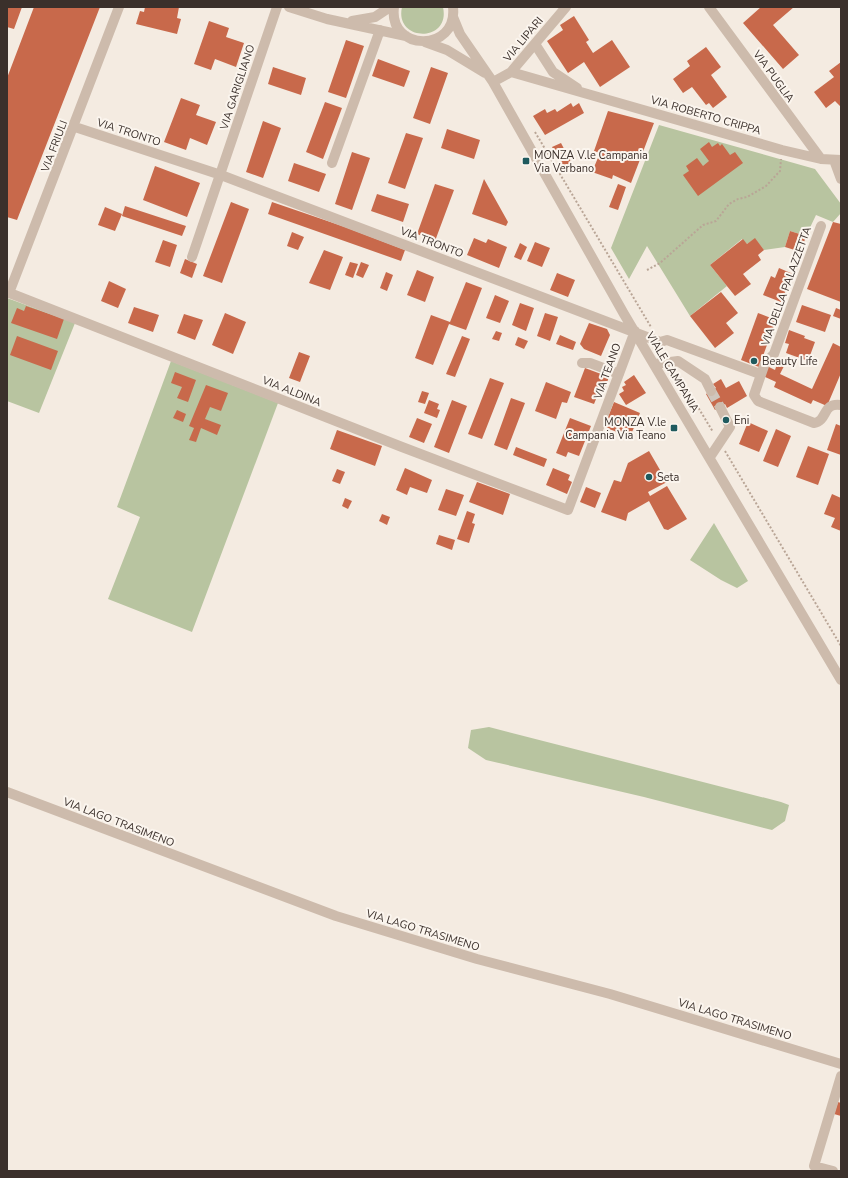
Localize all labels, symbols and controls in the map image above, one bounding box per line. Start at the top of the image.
street label: VIA LIPARI [500,14,547,66]
street label: VIA GARIGLIANO [216,43,258,133]
street label: VIA PUGLIA [749,46,798,105]
street label: VIA ROBERTO CRIPPA [648,92,763,138]
street label: VIA TRONTO [94,115,163,150]
street label: VIA FRIULI [37,118,71,175]
place label: MONZA V.le Campania Via Verbano [533,148,648,176]
marker: MONZA V.le Campania Via Verbano [521,156,531,166]
street label: VIA TRONTO [397,223,465,261]
street label: VIA DELLA PALAZZETTA [758,224,815,349]
street label: VIALE CAMPANIA [642,328,703,415]
street label: VIA TEANO [590,341,625,402]
place label: Beauty Life [762,354,818,369]
marker: Beauty Life [749,356,759,366]
street label: VIA ALDINA [259,372,324,410]
place label: Eni [734,413,749,428]
place label: MONZA V.le Campania Via Teano [565,415,666,443]
marker: Eni [721,415,731,425]
marker: MONZA V.le Campania Via Teano [669,423,679,433]
place label: Seta [657,470,679,485]
marker: Seta [644,472,654,482]
street label: VIA LAGO TRASIMENO [60,794,177,851]
street label: VIA LAGO TRASIMENO [363,906,481,955]
street label: VIA LAGO TRASIMENO [675,995,793,1044]

